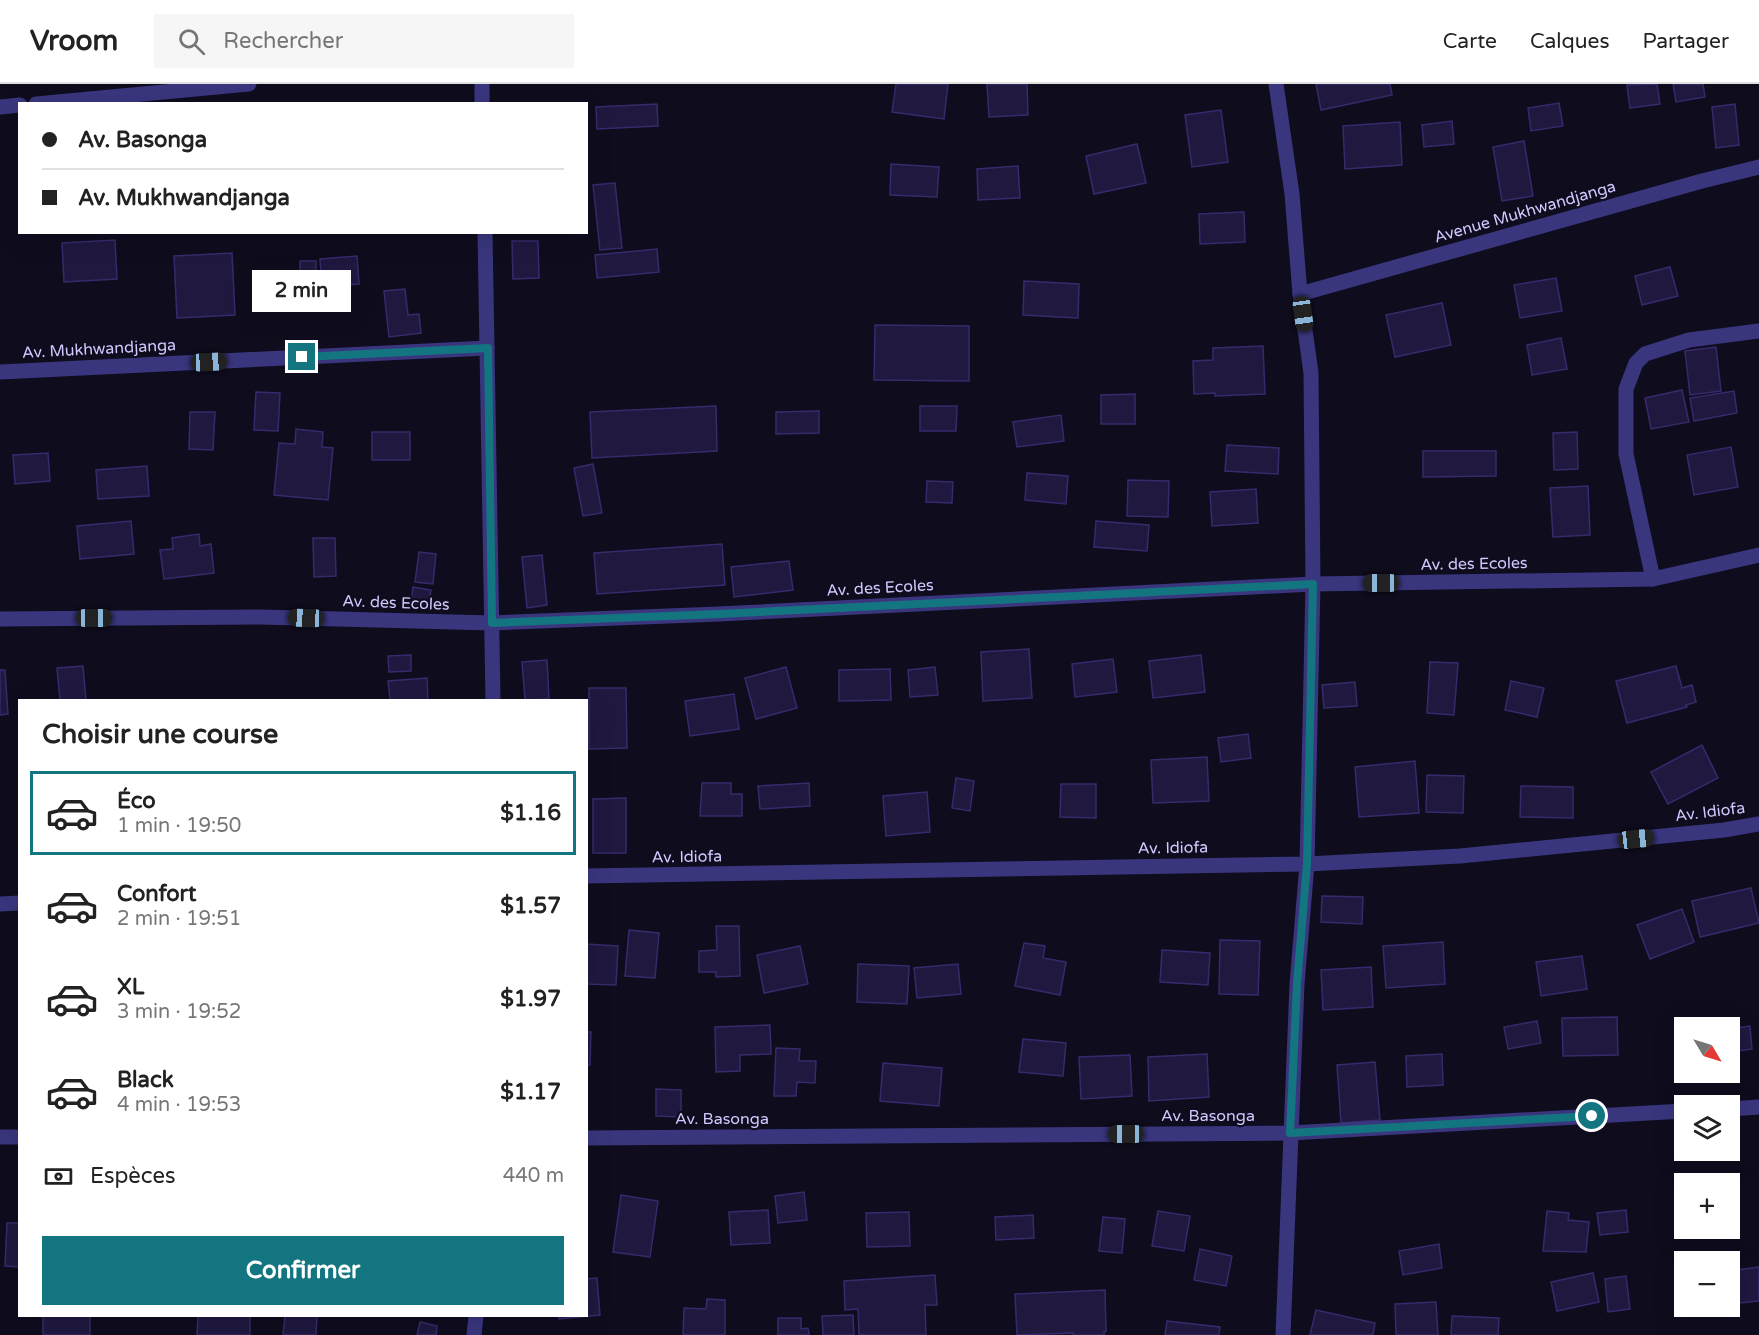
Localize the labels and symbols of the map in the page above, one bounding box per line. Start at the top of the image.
street label: Avenue Mukhwandjanga [1432,176,1618,248]
callout: 2 min [252,270,352,312]
car [1292,295,1314,333]
street label: Av. Mukhwandjanga [22,335,176,363]
route end [288,343,315,370]
car [191,352,227,372]
street label: Av. des Ecoles [1420,553,1528,575]
car [1363,574,1399,592]
street label: Av. des Ecoles [826,575,934,601]
street label: Av. des Ecoles [342,591,450,615]
car [288,608,324,628]
car [76,609,112,627]
street label: Av. Idiofa [1674,798,1746,826]
car [1617,828,1655,850]
street label: Av. Idiofa [1138,837,1208,859]
street label: Av. Idiofa [652,846,722,868]
north arrow [1674,1017,1740,1083]
route start [1578,1102,1605,1129]
street label: Av. Basonga [1161,1106,1255,1126]
street label: Av. Basonga [675,1109,769,1129]
car [1108,1125,1144,1143]

